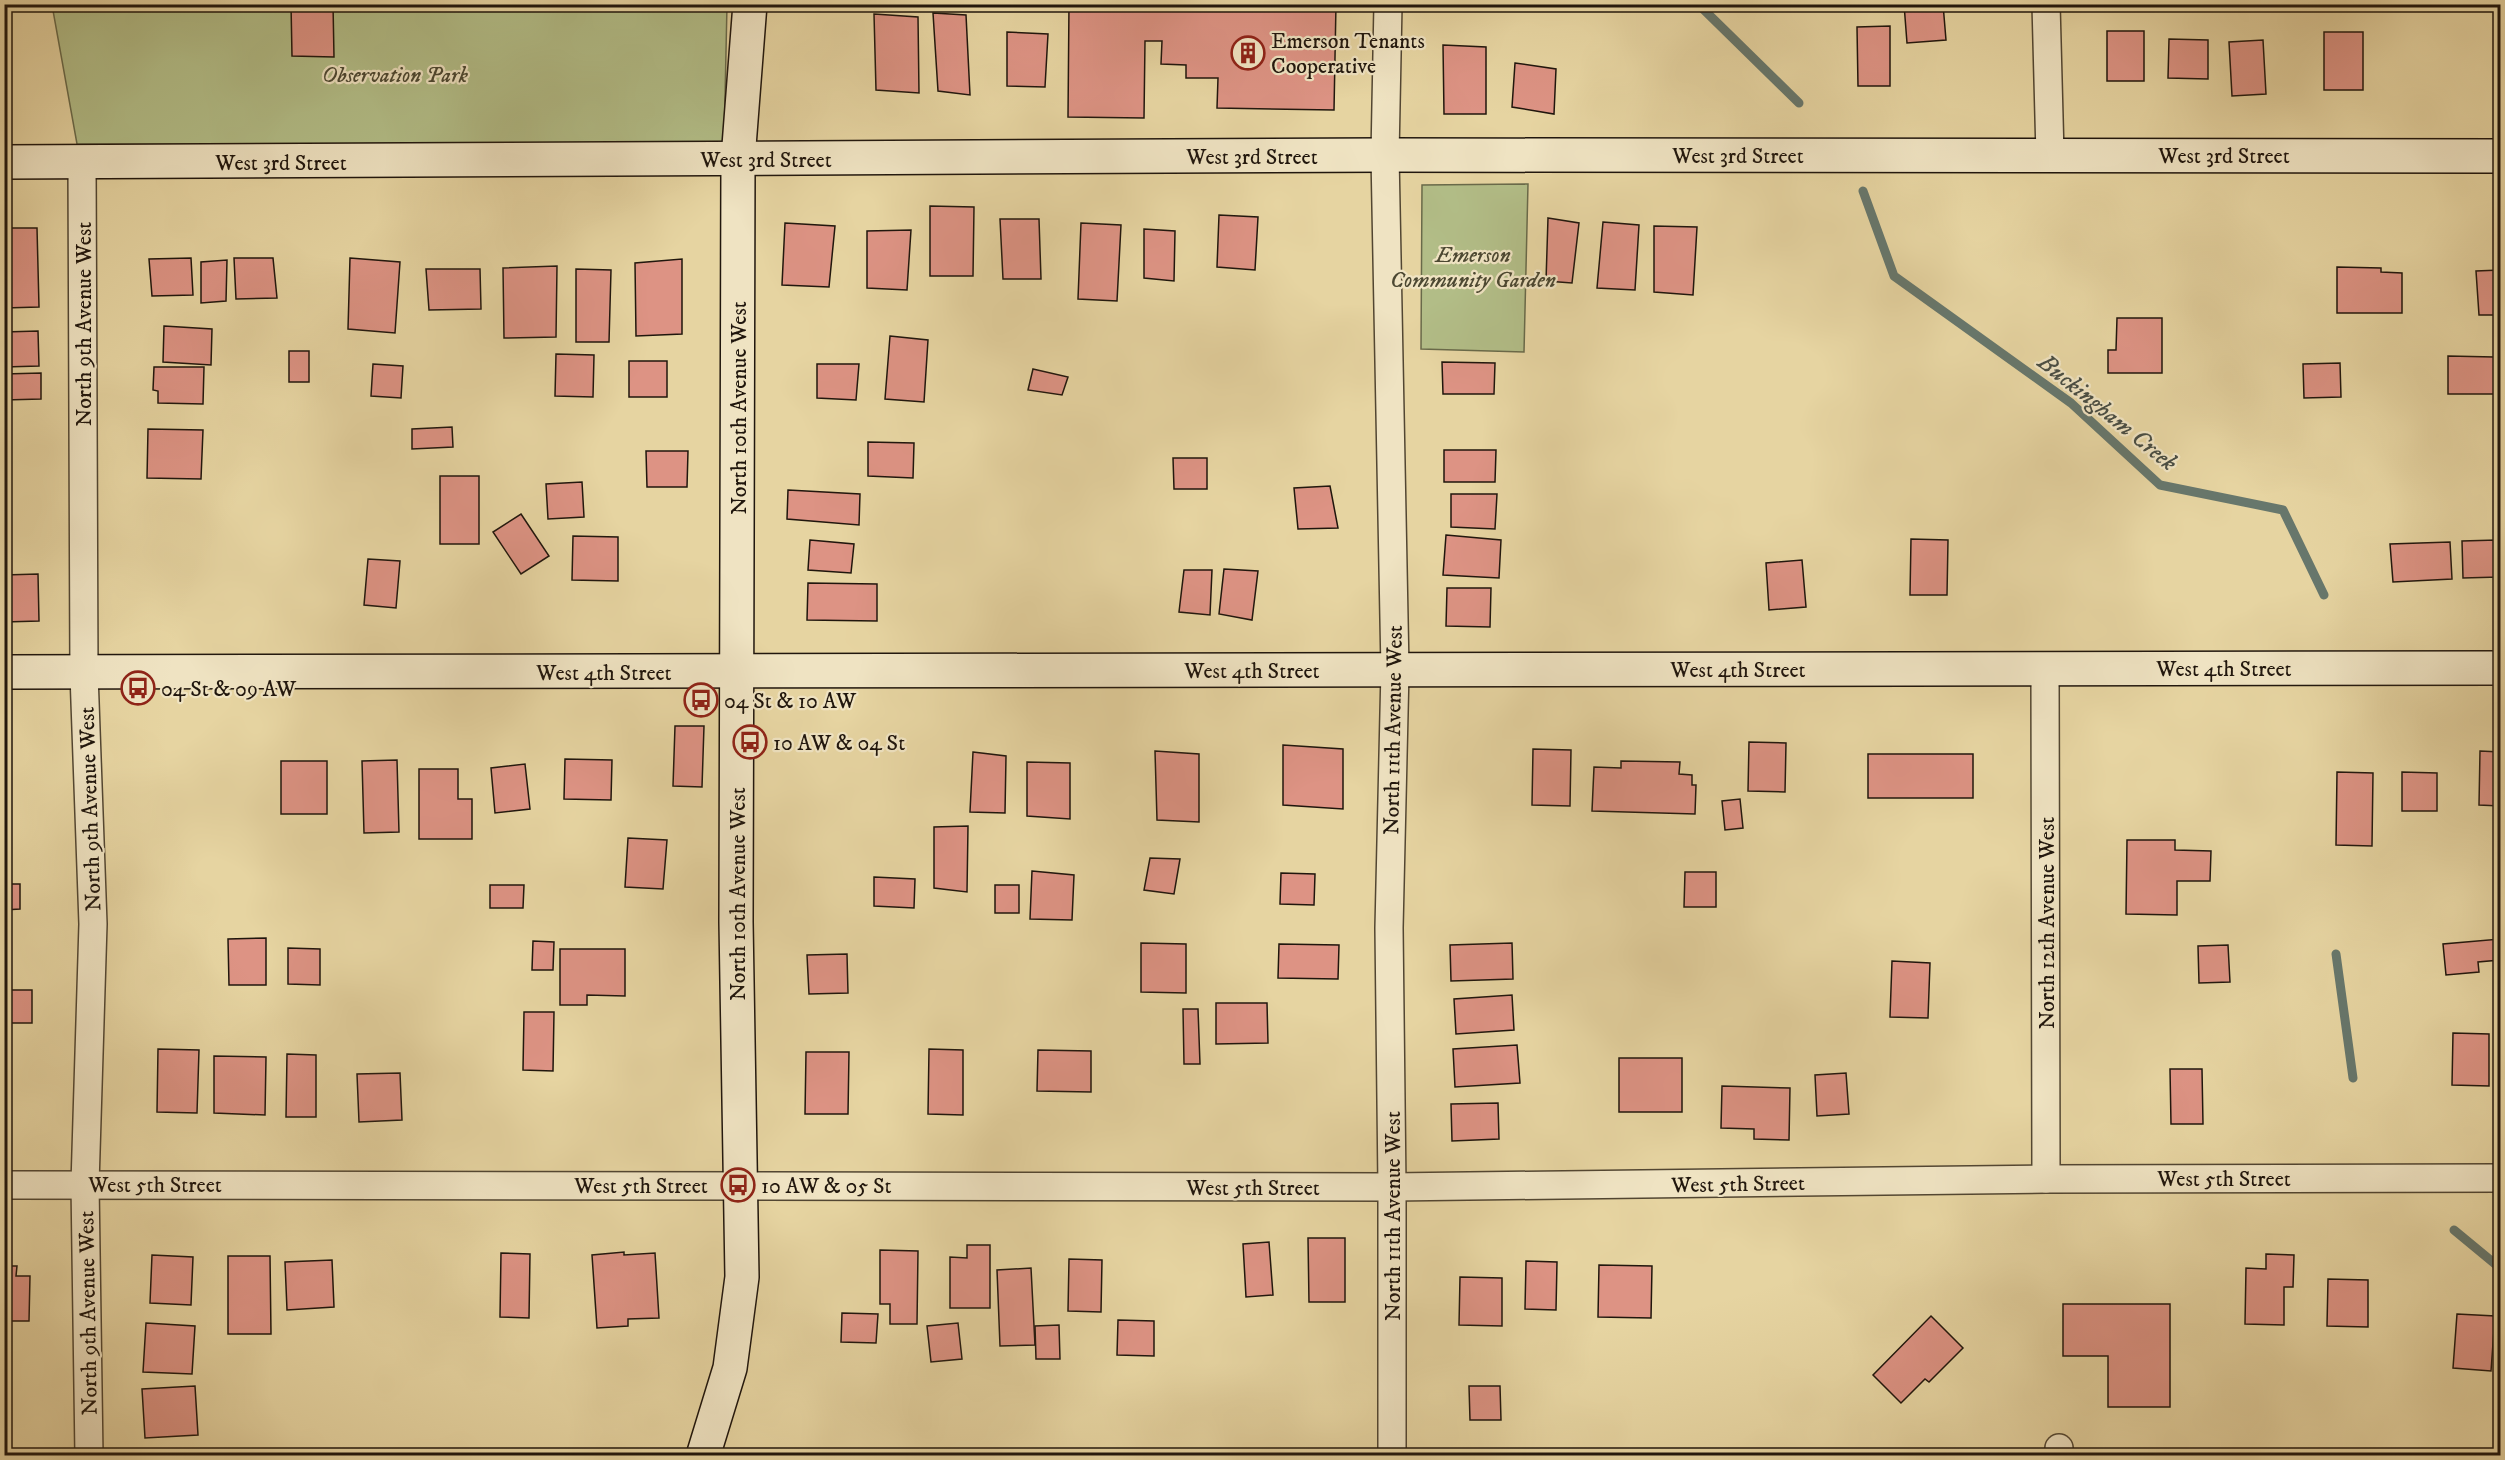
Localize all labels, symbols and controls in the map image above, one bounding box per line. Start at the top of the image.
place label: Emerson Tenants Cooperative [1271,28,1425,80]
building icon: Emerson Tenants Cooperative [1230,35,1266,71]
park label: Observation Park [322,62,469,89]
street label: West 3rd Street [1671,143,1804,170]
street label: West 3rd Street [2157,143,2290,170]
street label: West 3rd Street [1185,144,1318,171]
street label: West 3rd Street [699,147,832,174]
street label: West 3rd Street [214,150,347,177]
street label: North 9th Avenue West [71,222,98,426]
park label: Emerson Community Garden [1390,242,1556,294]
street label: North 10th Avenue West [726,301,753,515]
water label: Buckingham Creek [2031,347,2183,478]
street label: North 11th Avenue West [1378,625,1409,835]
street label: West 4th Street [2155,656,2292,683]
street label: West 4th Street [1669,657,1806,684]
street label: West 4th Street [1183,658,1320,685]
street label: West 4th Street [535,660,672,687]
bus stop icon: 04 St & 09 AW [120,670,156,706]
place label: 04 St & 09 AW [161,676,297,703]
bus stop icon: 04 St & 10 AW [683,682,719,718]
place label: 04 St & 10 AW [724,688,857,715]
street label: North 9th Avenue West [73,706,108,912]
bus stop icon: 10 AW & 04 St [732,724,768,760]
place label: 10 AW & 04 St [773,730,905,757]
street label: North 10th Avenue West [725,787,752,1001]
street label: North 12th Avenue West [2034,817,2061,1029]
street label: North 11th Avenue West [1380,1111,1407,1321]
street label: West 5th Street [2156,1166,2291,1193]
bus stop icon: 10 AW & 05 St [720,1167,756,1203]
street label: West 5th Street [1670,1170,1805,1199]
street label: West 5th Street [87,1172,222,1199]
street label: West 5th Street [573,1173,708,1200]
place label: 10 AW & 05 St [761,1173,892,1200]
street label: West 5th Street [1185,1175,1320,1202]
street label: North 9th Avenue West [73,1210,104,1416]

